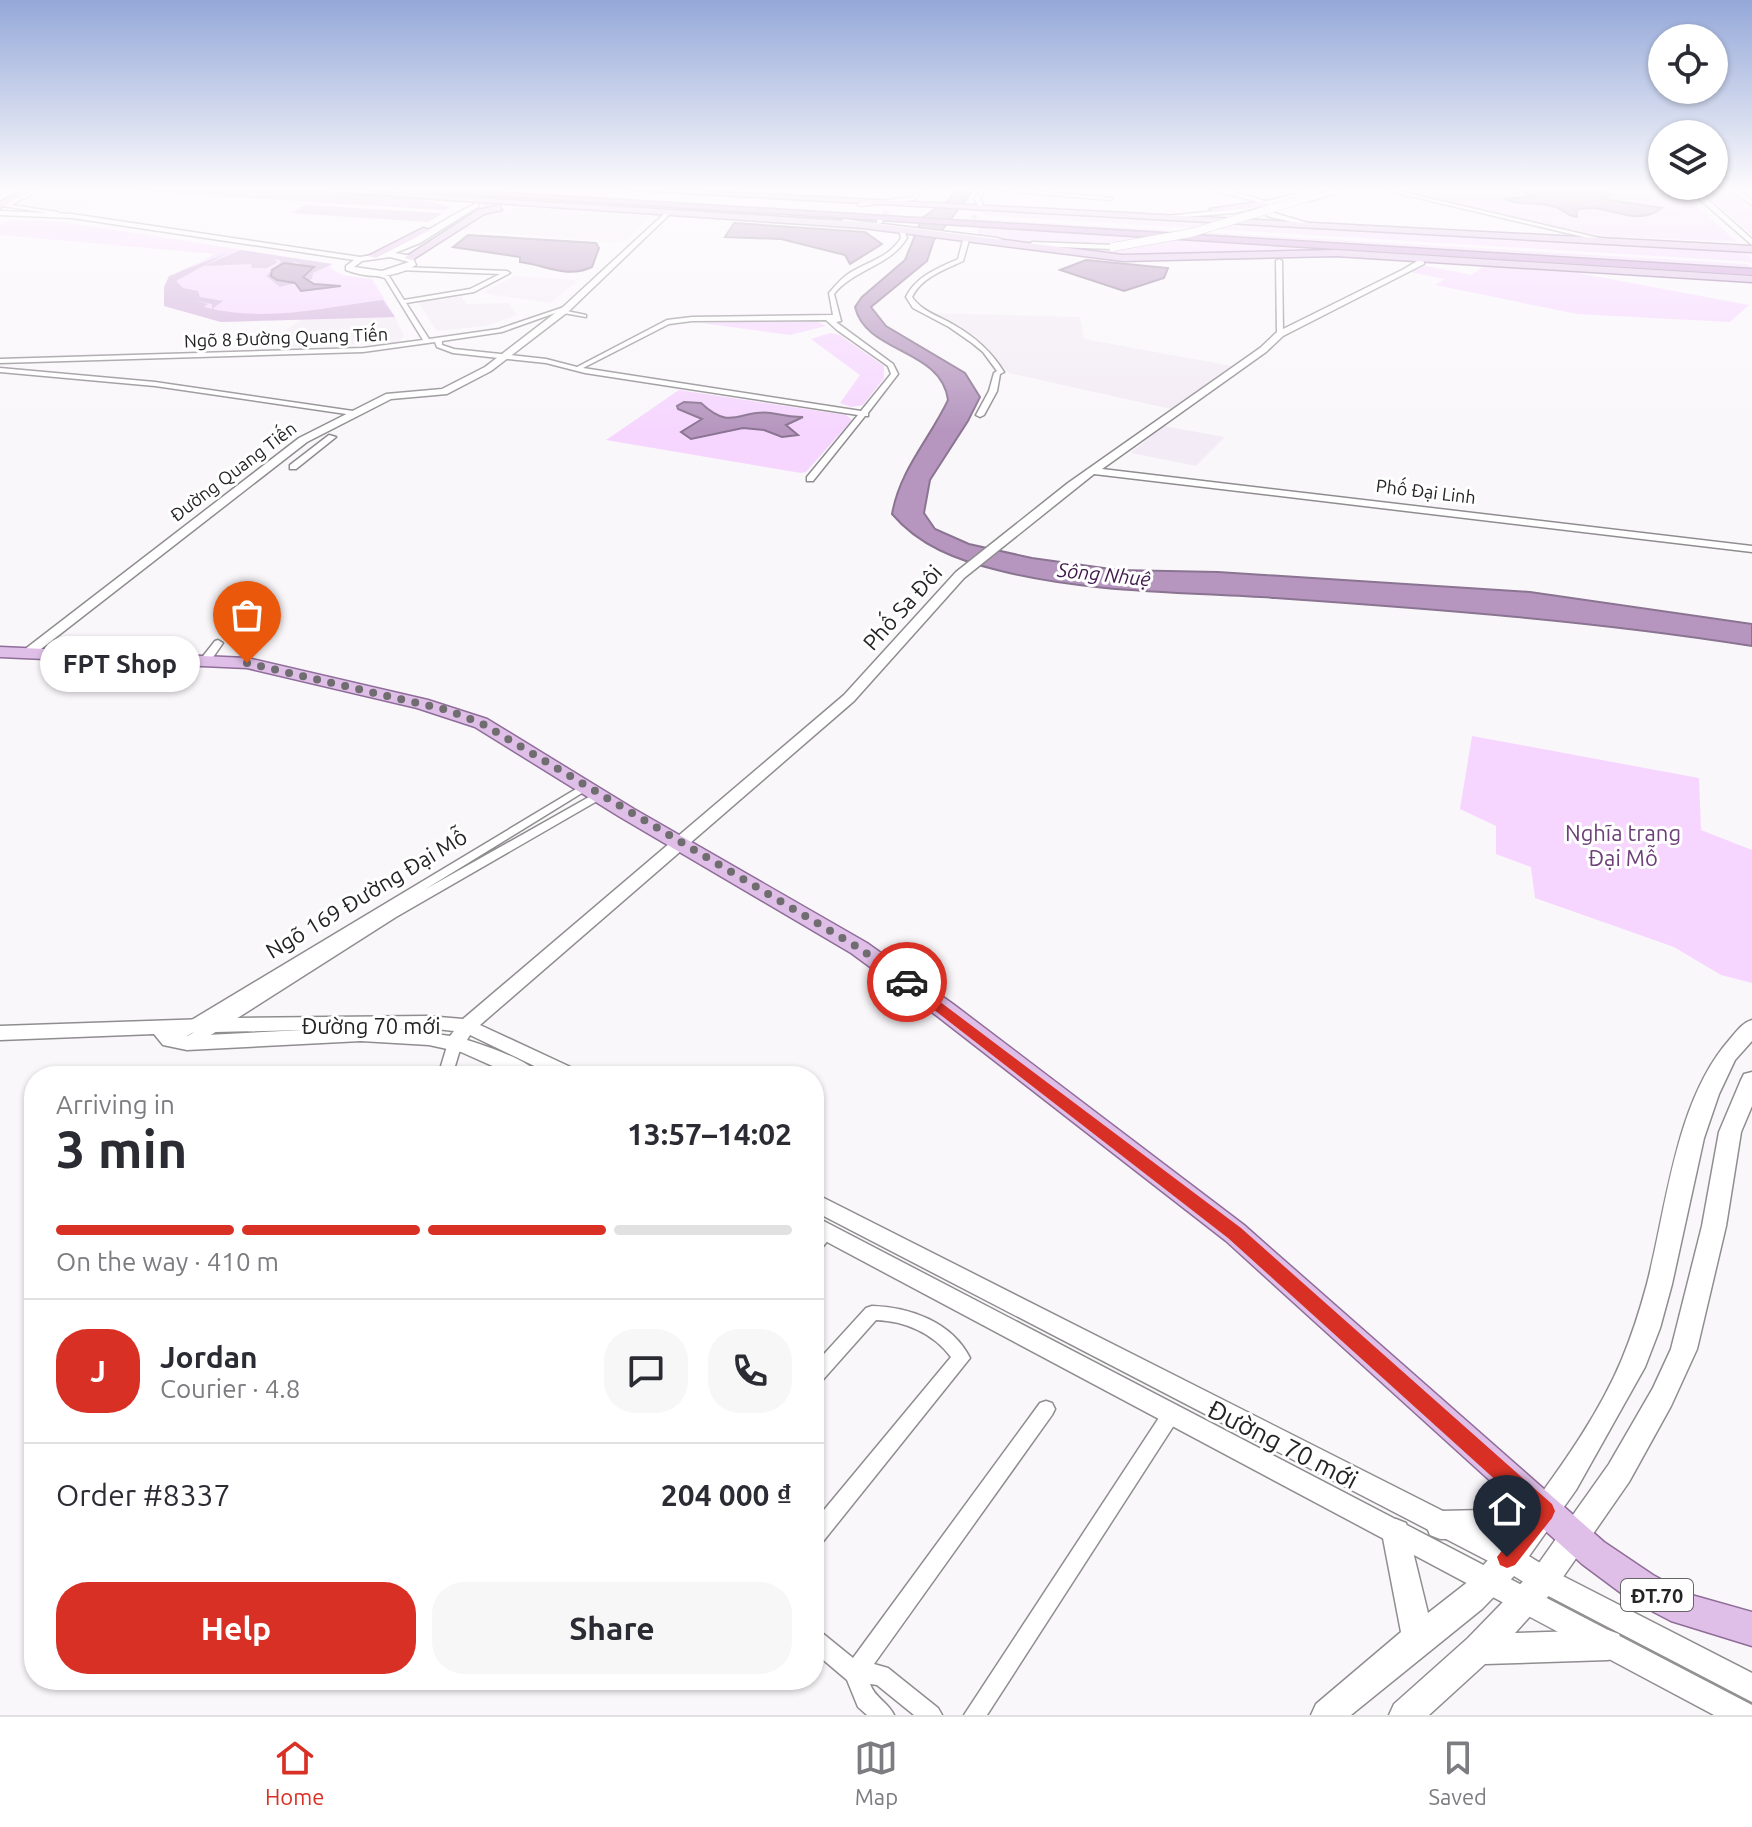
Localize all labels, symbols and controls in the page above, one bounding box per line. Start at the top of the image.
map controls [1648,24,1728,200]
button: locate [1648,24,1728,104]
button: layers [1648,120,1728,200]
street label: Ngõ 8 Đường Quang Tiến [183,321,388,352]
street label: Đường Quang Tiến [165,415,300,526]
street label: Phố Đại Linh [1375,473,1477,507]
street label: Phố Sa Đôi [856,558,947,655]
water label: Sông Nhuệ [1055,558,1152,590]
pin [213,581,281,663]
icon: bag [225,593,269,637]
callout: FPT Shop [39,635,199,691]
text: FPT Shop [63,649,177,678]
park label: Nghĩa trang Đại Mỗ [1565,820,1681,870]
street label: Ngõ 169 Đường Đại Mỗ [260,822,471,963]
courier [867,942,947,1022]
icon: car [885,960,929,1004]
street label: Đường 70 mới [301,1013,441,1038]
text: Arriving in [56,1090,175,1119]
text: 13:57–14:02 [627,1117,792,1151]
text: 3 min [56,1120,187,1178]
text: On the way · 410 m [56,1247,279,1276]
button: chat [604,1329,688,1413]
button: phone [708,1329,792,1413]
text: Jordan [160,1340,258,1374]
text: J [90,1354,106,1388]
text: Courier · 4.8 [160,1374,300,1403]
street label: Đường 70 mới [1203,1394,1363,1494]
pin [1473,1475,1541,1557]
text: Order #8337 [56,1478,230,1512]
text: 204 000 ₫ [661,1478,792,1512]
icon: home [1485,1487,1529,1531]
road number: ĐT.70 [1621,1579,1693,1611]
button: Help [56,1582,416,1674]
button: Share [432,1582,792,1674]
tab: Home [265,1736,324,1809]
tab: Map [854,1736,898,1809]
tab: Saved [1428,1736,1487,1809]

